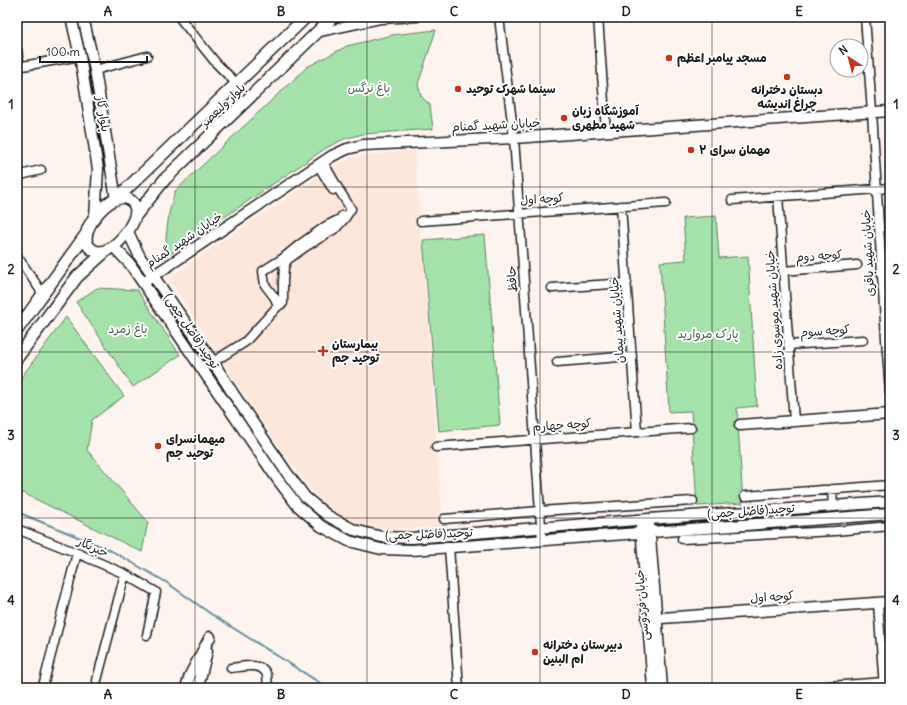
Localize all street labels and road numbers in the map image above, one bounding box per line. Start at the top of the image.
street label: بلوار ولیعصر [196,79,249,131]
street label: بلوار گاز [92,94,114,133]
street label: خیابان شهید گمنام [451,115,541,136]
street label: کوچه اول [520,189,564,209]
street label: خیابان شهید گمنام [143,208,226,272]
street label: خیابان شهید باقری [858,209,878,297]
street label: کوچه دوم [795,246,843,267]
street label: خیابان شهید موسوی زاده [762,250,786,370]
street label: حافظ [503,265,520,293]
street label: خیابان شهید پیمان [606,276,628,364]
street label: توحید(فاضل جمی) [161,290,223,372]
street label: کوچه سوم [799,321,851,342]
street label: کوچه چهارم [532,415,592,436]
street label: توحید(فاضل جمی) [707,500,796,522]
street label: توحید(فاضل جمی) [385,524,474,544]
street label: خبرنگار [74,533,111,561]
street label: خیابان فردوسی [632,569,652,641]
street label: کوچه اول [750,587,794,607]

